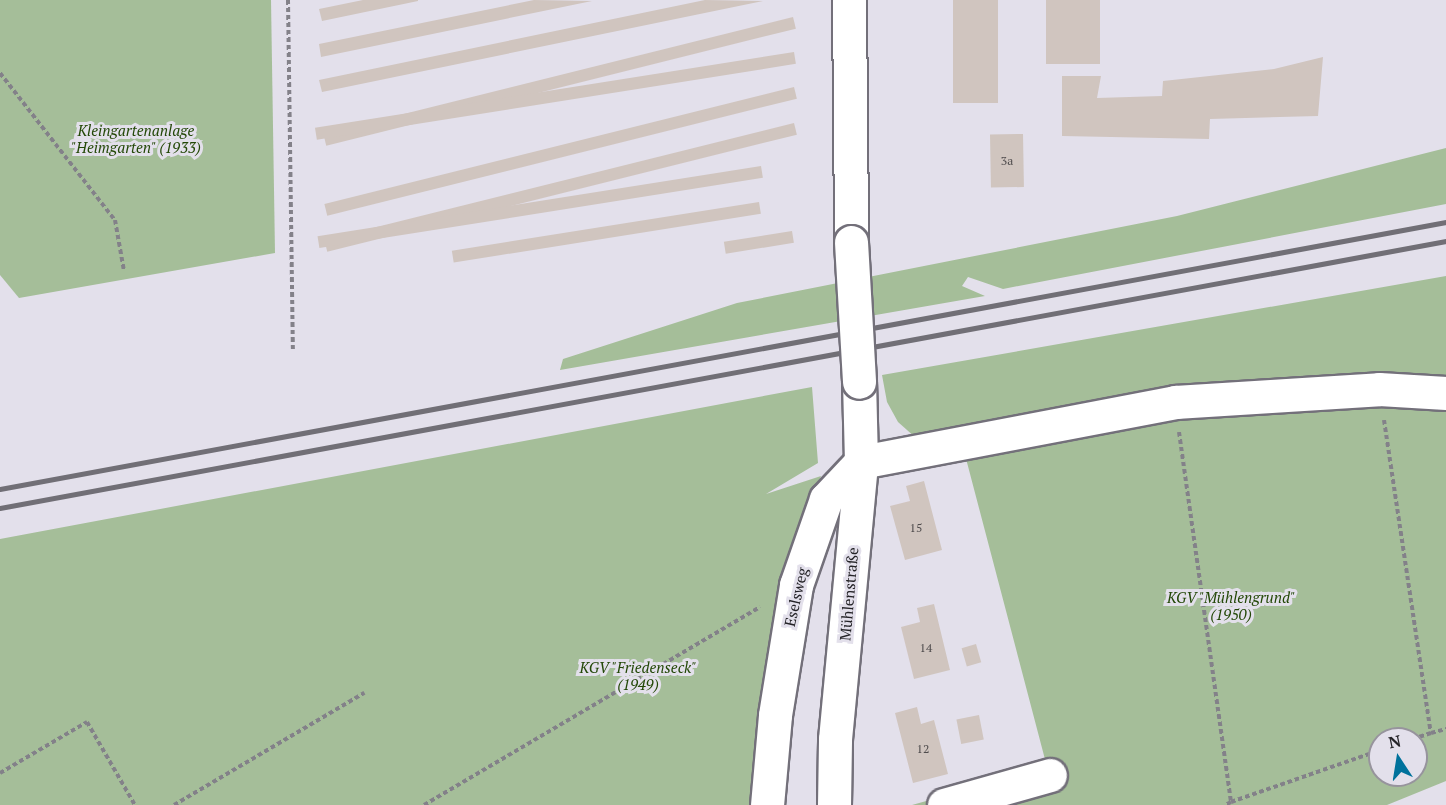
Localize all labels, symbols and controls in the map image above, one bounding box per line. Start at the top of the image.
park label: Kleingartenanlage "Heimgarten" (1933) [71,121,201,156]
house number: 3a [1001,154,1013,168]
house number: 15 [910,521,922,535]
street label: Mühlenstraße [836,546,862,642]
street label: Eselsweg [780,566,812,628]
park label: KGV "Mühlengrund" (1950) [1166,588,1296,623]
house number: 14 [920,641,932,655]
park label: KGV "Friedenseck" (1949) [579,658,697,693]
north arrow [1368,727,1428,787]
text: N [1386,729,1403,753]
house number: 12 [917,742,929,756]

